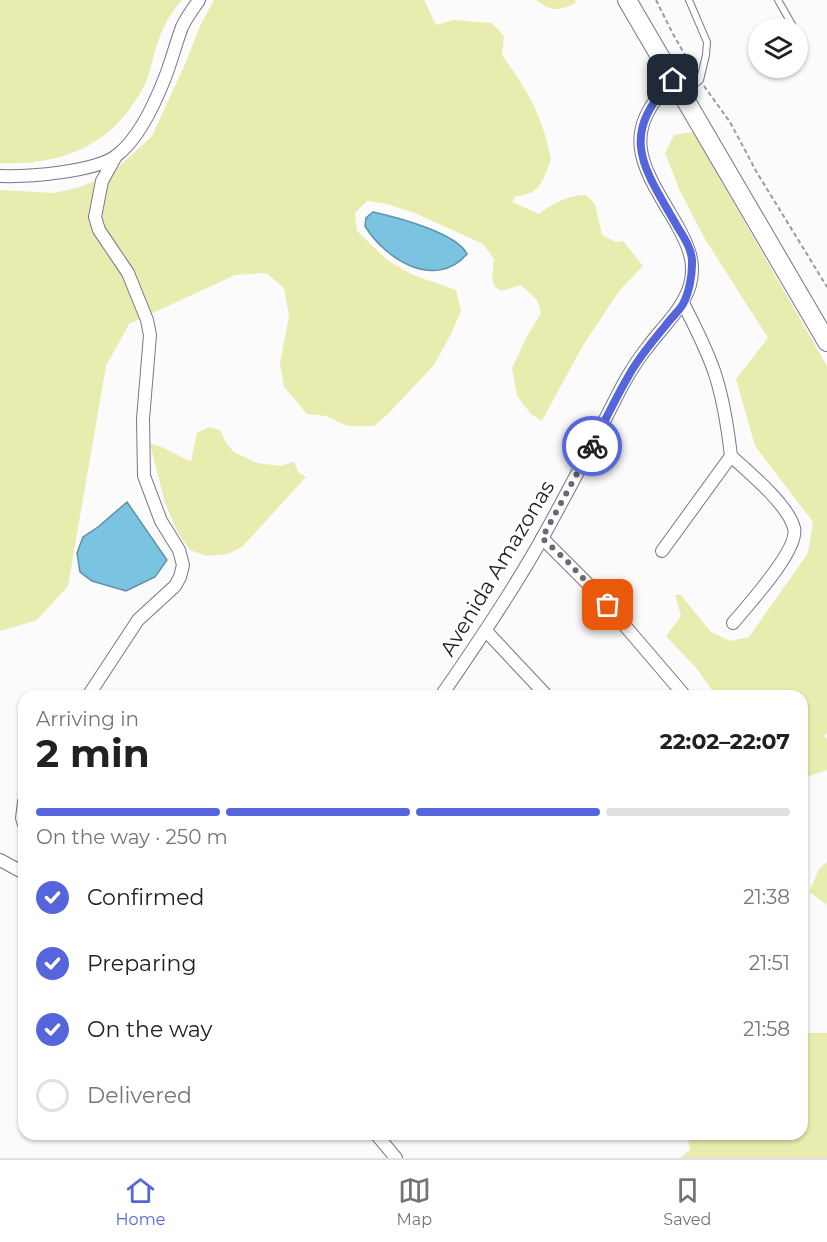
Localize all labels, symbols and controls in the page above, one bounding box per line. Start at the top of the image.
map controls [748,18,808,78]
button: layers [748,18,808,78]
pin [647,54,698,105]
icon: home [656,63,689,96]
courier [562,416,622,476]
icon: bike [576,430,609,463]
street label: Avenida Amazonas [435,476,559,660]
pin [582,579,633,630]
icon: bag [591,588,624,621]
text: Arriving in [36,707,139,731]
text: 22:02–22:07 [660,728,790,755]
text: 2 min [36,729,150,777]
text: On the way · 250 m [36,825,228,849]
icon: check [36,881,69,914]
text: Confirmed [87,884,204,911]
text: 21:38 [743,885,790,909]
icon: check [36,947,69,980]
text: Preparing [87,950,196,977]
text: 21:51 [749,951,790,975]
icon: check [36,1013,69,1046]
text: On the way [87,1016,212,1043]
text: 21:58 [743,1017,790,1041]
text: Delivered [87,1082,192,1109]
tab: Home [116,1174,165,1229]
tab: Map [397,1174,432,1229]
tab: Saved [663,1174,711,1229]

